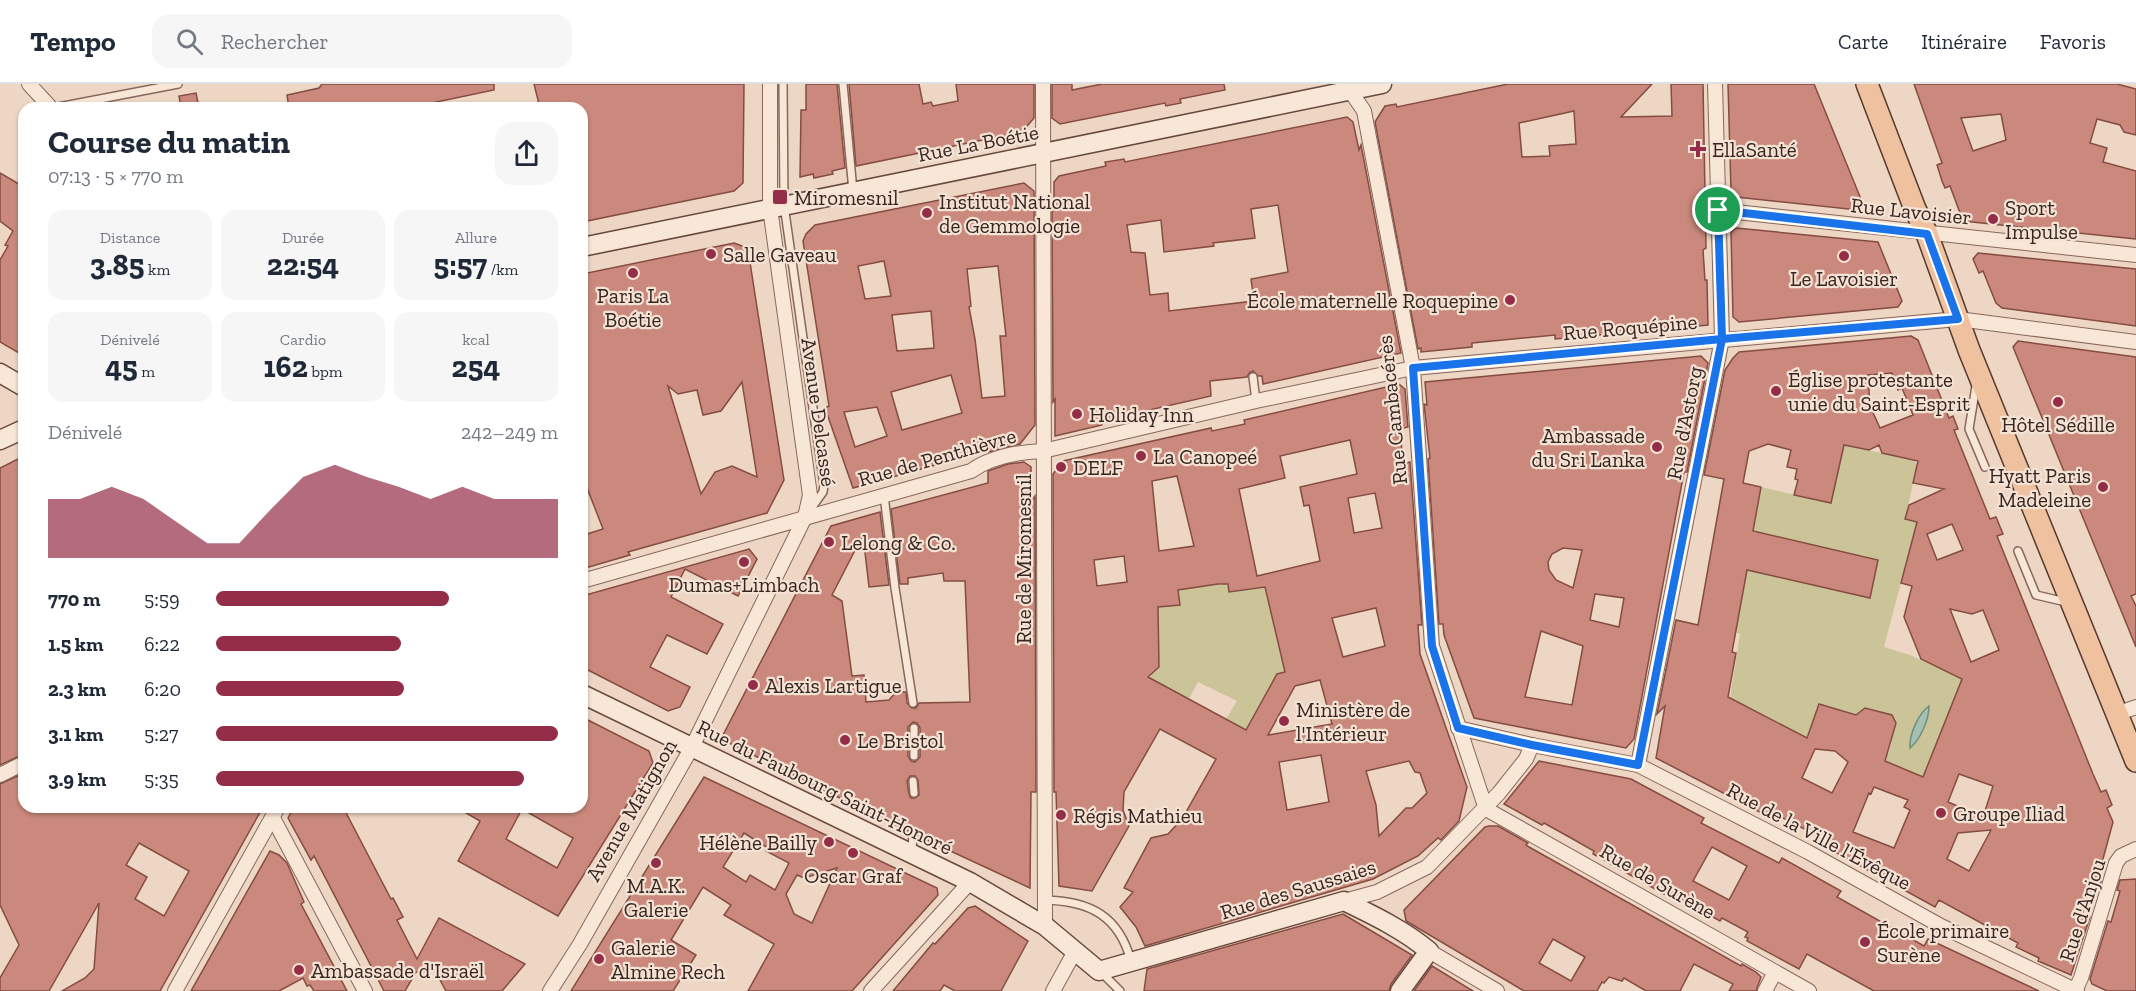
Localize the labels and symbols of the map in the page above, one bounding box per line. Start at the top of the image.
street label: Rue La Boétie [915,119,1041,167]
place label: EllaSanté [1712,137,1797,162]
marker: EllaSanté [1689,140,1707,158]
pin [1692,184,1743,235]
place label: Miromesnil [794,185,899,210]
marker: Miromesnil [771,188,789,206]
place label: Institut National de Gemmologie [939,189,1091,238]
street label: Rue Lavoisier [1849,192,1973,230]
place label: Sport Impulse [2005,195,2078,244]
marker: Institut National de Gemmologie [920,206,934,220]
marker: Sport Impulse [1986,212,2000,226]
place label: Salle Gaveau [723,242,837,267]
marker: Salle Gaveau [704,247,718,261]
marker: Le Lavoisier [1837,249,1851,263]
marker: Paris La Boétie [626,266,640,280]
place label: Le Lavoisier [1790,266,1898,291]
place label: Paris La Boétie [597,283,669,332]
place label: École maternelle Roquepine [1247,288,1498,313]
marker: École maternelle Roquepine [1503,293,1517,307]
street label: Rue Roquépine [1562,309,1698,345]
street label: Rue Cambacérès [1372,334,1412,486]
street label: Avenue Delcassé [796,336,842,488]
street label: Rue d'Astorg [1661,364,1707,482]
place label: Église protestante unie du Saint-Esprit [1788,367,1970,416]
marker: Église protestante unie du Saint-Esprit [1769,384,1783,398]
marker: Hôtel Sédille [2051,395,2065,409]
place label: Holiday Inn [1089,402,1194,427]
marker: Holiday Inn [1070,407,1084,421]
place label: Hôtel Sédille [2001,412,2115,437]
street label: Rue de Penthièvre [855,422,1019,492]
place label: Ambassade du Sri Lanka [1532,423,1645,472]
marker: Ambassade du Sri Lanka [1650,440,1664,454]
place label: La Canopeé [1153,444,1257,469]
marker: La Canopeé [1134,449,1148,463]
place label: DELF [1073,455,1123,480]
marker: DELF [1054,460,1068,474]
place label: Hyatt Paris Madeleine [1989,463,2091,512]
street label: Rue de Miromesnil [1011,473,1036,644]
marker: Hyatt Paris Madeleine [2096,480,2110,494]
place label: Lelong & Co. [841,530,956,555]
marker: Lelong & Co. [822,535,836,549]
marker: Dumas+Limbach [737,555,751,569]
place label: Dumas+Limbach [668,572,820,597]
place label: Alexis Lartigue [765,673,902,698]
marker: Alexis Lartigue [746,678,760,692]
place label: Ministère de l'Intérieur [1296,697,1410,746]
street label: Rue du Faubourg Saint-Honoré [693,714,957,860]
marker: Ministère de l'Intérieur [1277,714,1291,728]
place label: Le Bristol [857,728,944,753]
marker: Le Bristol [838,733,852,747]
street label: Avenue Matignon [580,735,682,885]
street label: Rue de la Ville l'Évêque [1723,777,1916,895]
place label: Groupe Iliad [1953,801,2065,826]
place label: Régis Mathieu [1073,803,1203,828]
marker: Groupe Iliad [1934,806,1948,820]
marker: Régis Mathieu [1054,808,1068,822]
place label: Hélène Bailly [699,830,817,855]
marker: Hélène Bailly [822,835,836,849]
street label: Rue de Surène [1596,838,1720,924]
marker: Oscar Graf [846,846,860,860]
street label: Rue des Saussaies [1217,853,1379,925]
street label: Rue d'Anjou [2054,855,2111,965]
marker: M.A.K. Galerie [649,856,663,870]
place label: Oscar Graf [804,863,903,888]
place label: M.A.K. Galerie [624,873,688,922]
place label: École primaire Surène [1877,918,2009,967]
place label: Galerie Almine Rech [611,935,725,984]
marker: École primaire Surène [1858,935,1872,949]
marker: Galerie Almine Rech [592,952,606,966]
place label: Ambassade d'Israël [311,958,485,983]
marker: Ambassade d'Israël [292,963,306,977]

